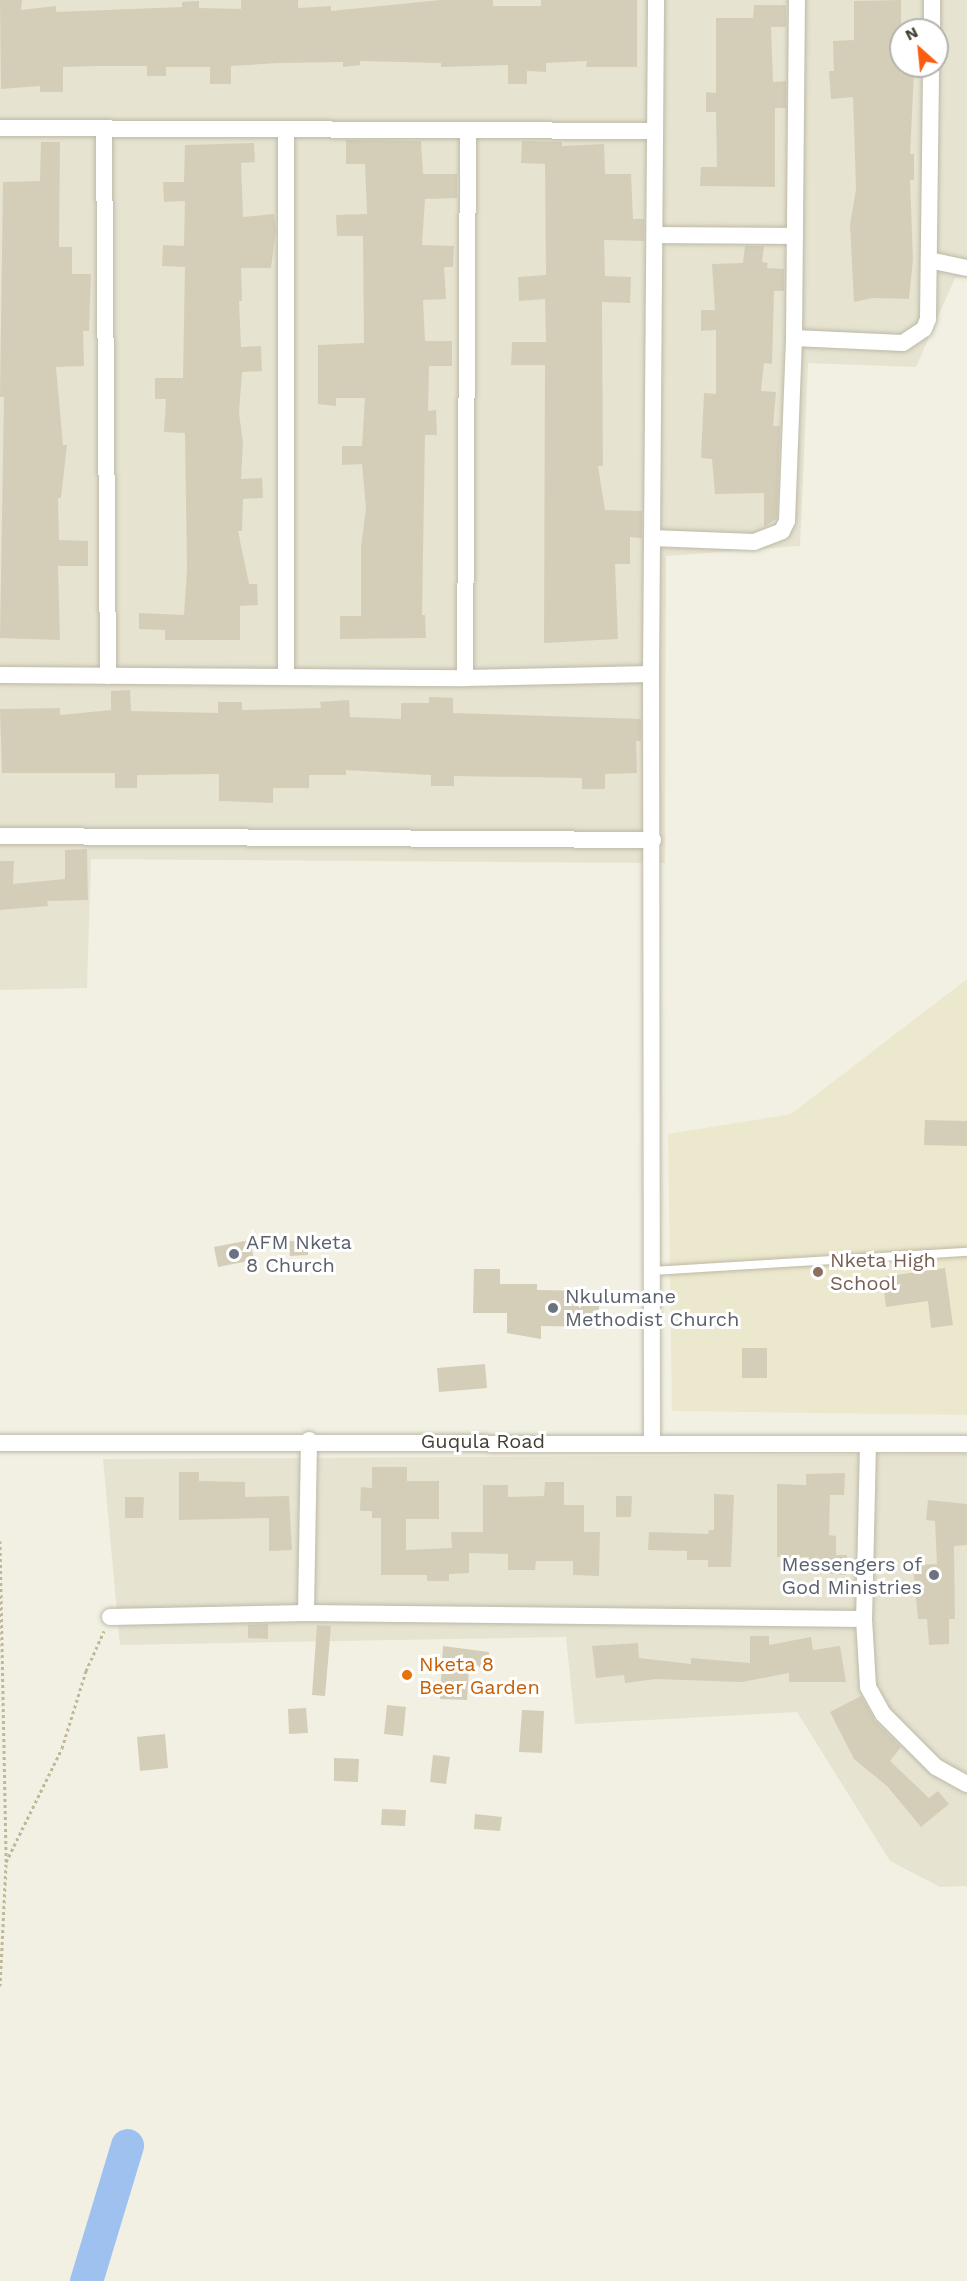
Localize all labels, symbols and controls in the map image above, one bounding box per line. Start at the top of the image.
north arrow [889,18,949,78]
text: N [902,22,921,44]
place label: AFM Nketa 8 Church [246,1230,352,1277]
marker: AFM Nketa 8 Church [227,1247,241,1261]
place label: Nketa High School [830,1248,936,1295]
marker: Nketa High School [811,1265,825,1279]
place label: Nkulumane Methodist Church [565,1284,739,1331]
marker: Nkulumane Methodist Church [546,1301,560,1315]
street label: Guqula Road [421,1429,545,1453]
place label: Messengers of God Ministries [782,1552,922,1599]
marker: Messengers of God Ministries [927,1568,941,1582]
place label: Nketa 8 Beer Garden [419,1652,540,1699]
marker: Nketa 8 Beer Garden [400,1668,414,1682]

